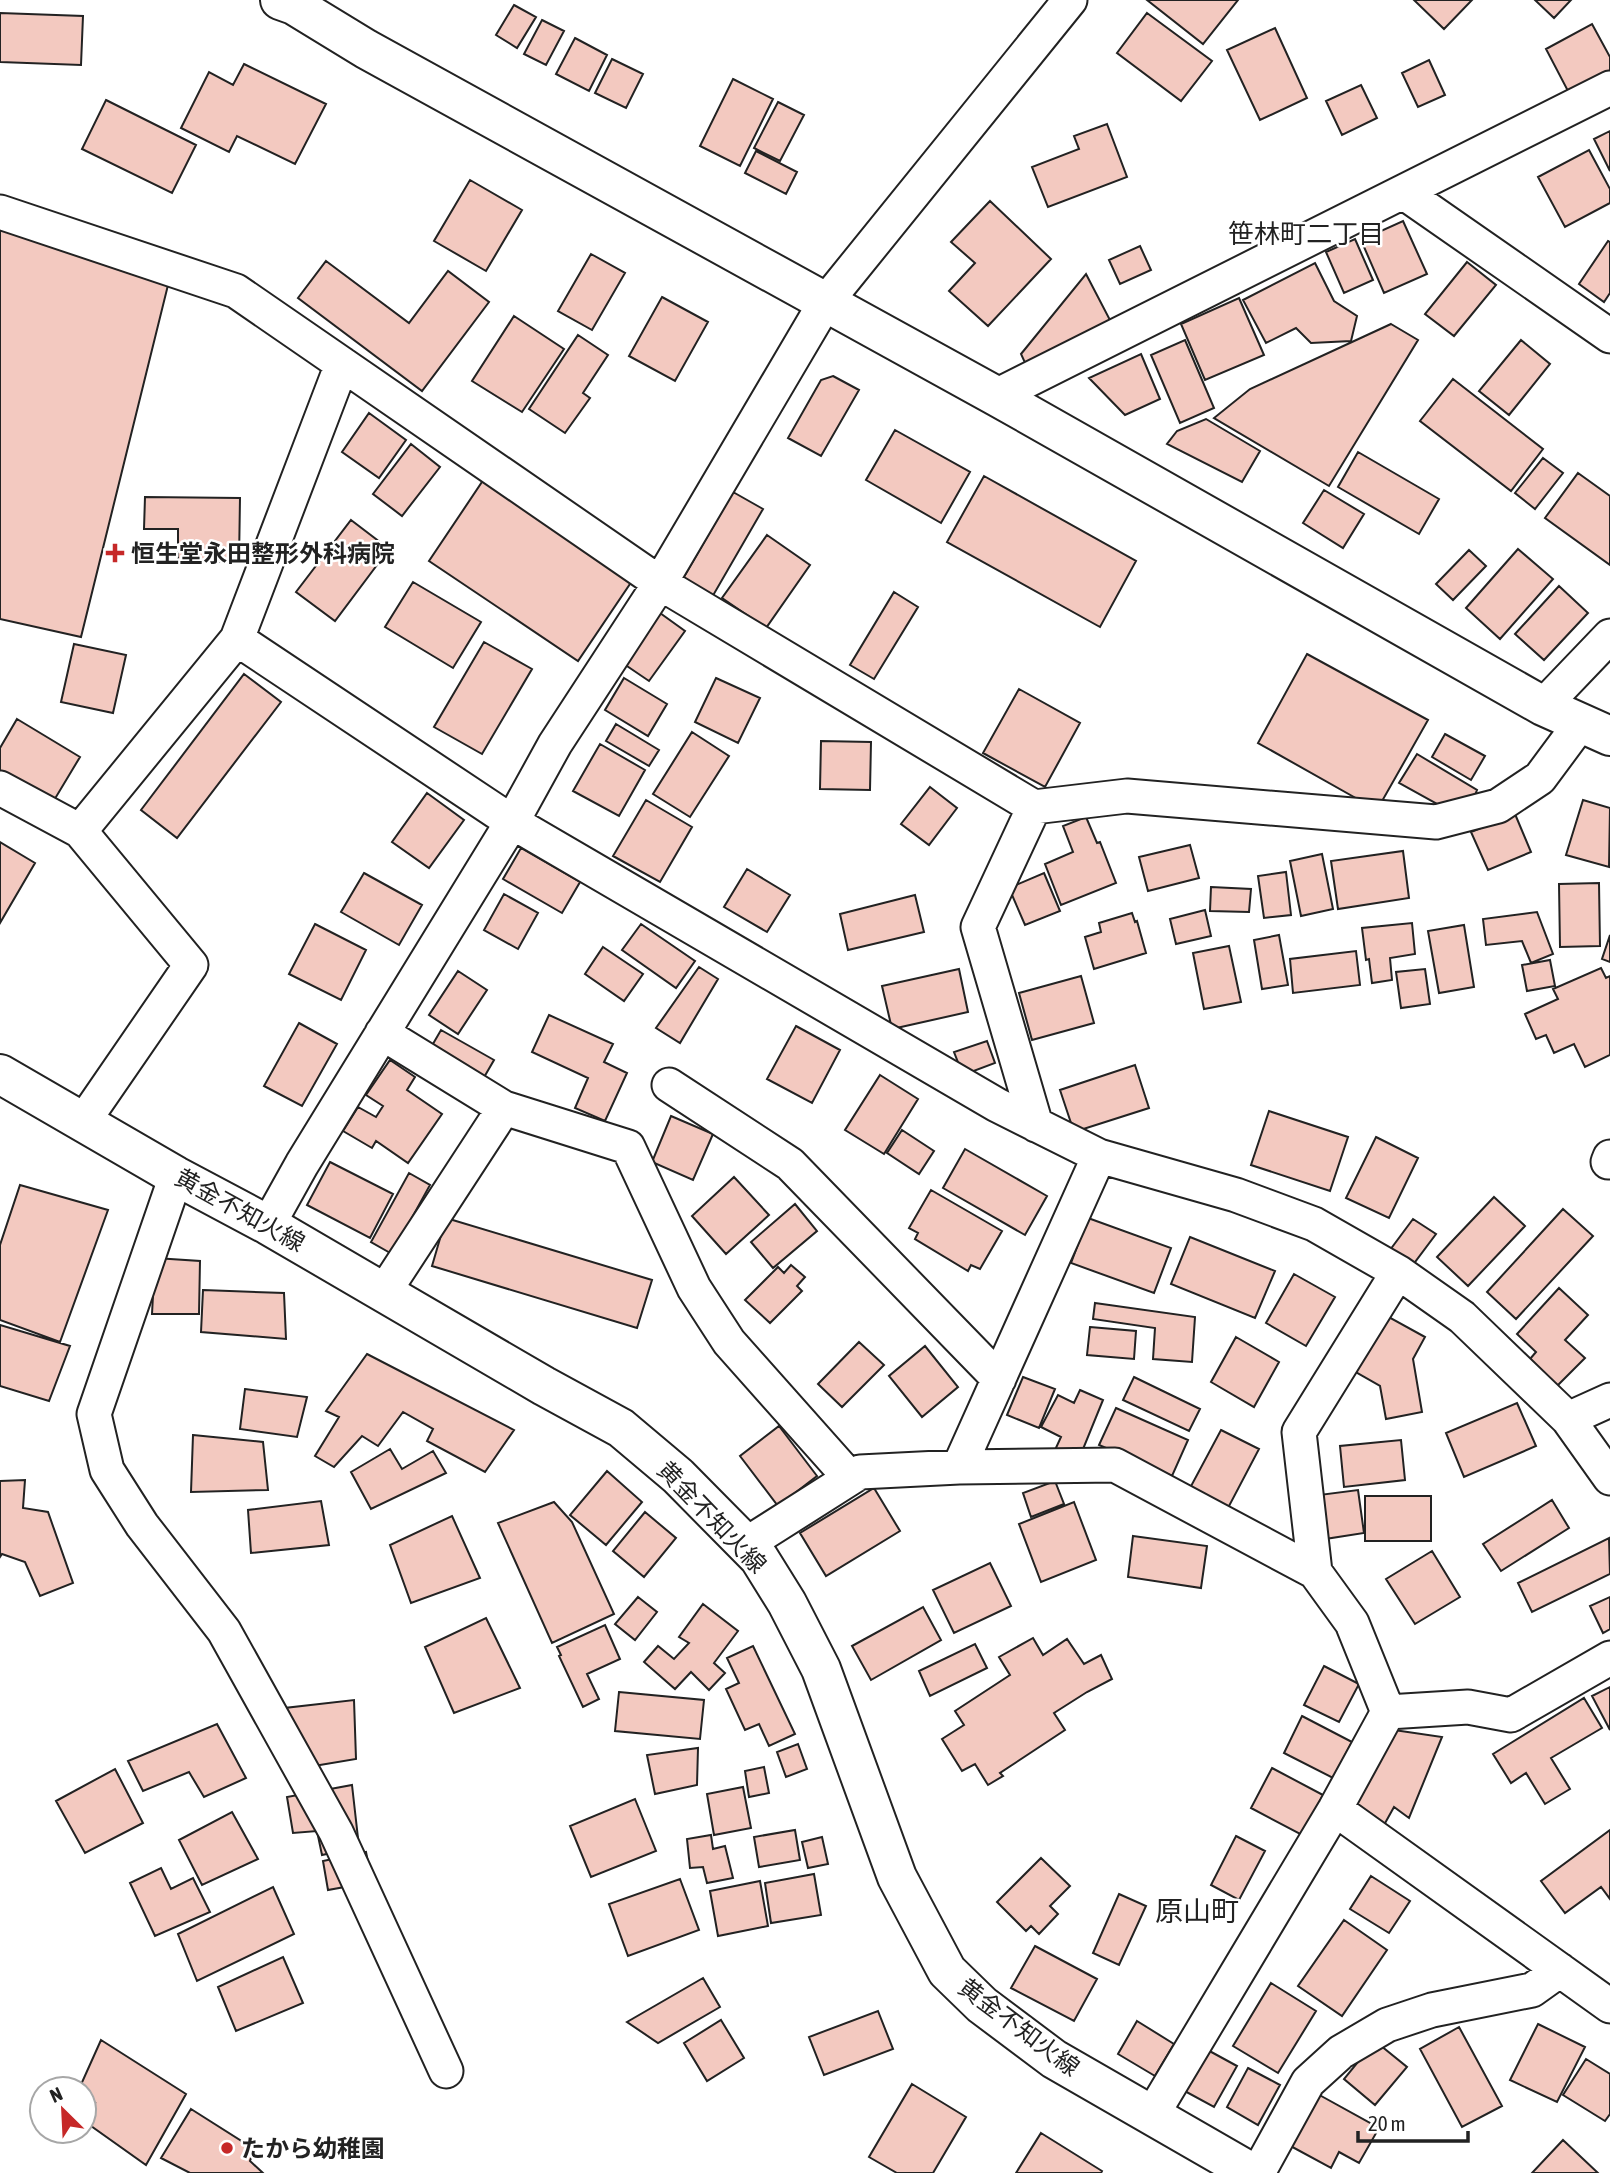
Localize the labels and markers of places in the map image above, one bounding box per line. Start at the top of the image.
place label: 恒生堂永田整形外科病院 [131,540,395,567]
marker: 恒生堂永田整形外科病院 [105,543,125,563]
place label: たから幼稚園 [241,2135,385,2162]
marker: たから幼稚園 [219,2140,235,2156]

